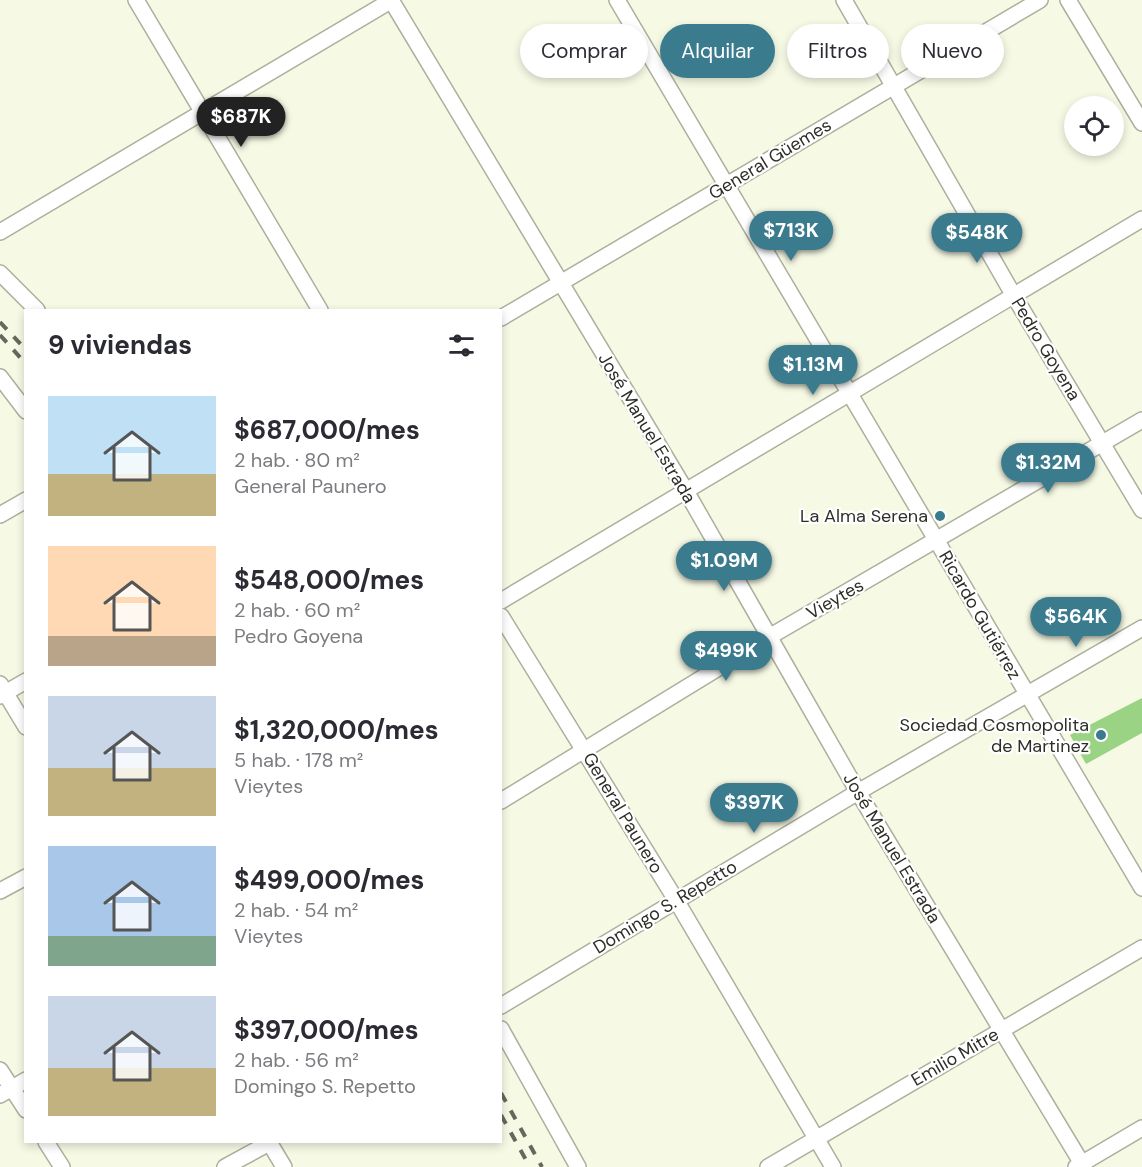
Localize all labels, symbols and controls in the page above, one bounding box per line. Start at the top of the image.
chip: Comprar [520,24,648,78]
chip: Alquilar [660,24,775,78]
chip: Filtros [787,24,889,78]
chip: Nuevo [901,24,1004,78]
map controls [1064,96,1124,156]
button: locate [1064,96,1124,156]
pin: $687K [199,97,283,148]
text: $687K [210,103,272,129]
street label: General Güemes [704,113,836,205]
pin: $713K [749,211,833,262]
pin: $548K [935,213,1019,264]
text: $713K [763,217,819,243]
text: $548K [945,219,1009,245]
street label: Pedro Goyena [1006,293,1086,405]
text: 9 viviendas [48,328,192,362]
icon: filters [445,329,478,362]
pin: $1.13M [764,345,862,396]
street label: José Manuel Estrada [592,348,702,508]
text: $1.13M [783,351,843,377]
text: $687,000/mes [234,413,420,447]
icon: home [96,420,168,492]
pin: $1.32M [999,443,1097,494]
text: 2 hab. · 80 m² [234,447,360,473]
text: $1.32M [1015,449,1081,475]
text: General Paunero [234,473,387,499]
place label: La Alma Serena [800,504,928,528]
marker: La Alma Serena [933,509,947,523]
pin: $1.09M [675,541,773,592]
street label: Ricardo Gutiérrez [933,546,1027,684]
text: $1.09M [690,547,758,573]
text: $548,000/mes [234,563,424,597]
icon: home [96,570,168,642]
street label: Vieytes [802,573,868,625]
text: 2 hab. · 60 m² [234,597,360,623]
pin: $564K [1034,597,1118,648]
text: $564K [1044,603,1108,629]
text: Pedro Goyena [234,623,363,649]
pin: $499K [684,631,768,682]
text: $499K [694,637,758,663]
text: $1,320,000/mes [234,713,438,747]
place label: Sociedad Cosmopolita de Martinez [899,713,1089,758]
icon: home [96,720,168,792]
marker: Sociedad Cosmopolita de Martinez [1094,728,1108,742]
text: 5 hab. · 178 m² [234,747,363,773]
street label: General Paunero [577,748,669,878]
street label: José Manuel Estrada [837,768,947,928]
text: Vieytes [234,773,303,799]
pin: $397K [712,783,796,834]
text: $397K [724,789,784,815]
street label: Domingo S. Repetto [589,855,741,959]
text: $499,000/mes [234,863,424,897]
icon: home [96,870,168,942]
text: 2 hab. · 54 m² [234,897,358,923]
text: Vieytes [234,923,303,949]
text: $397,000/mes [234,1013,418,1047]
icon: home [96,1020,168,1092]
street label: Emilio Mitre [907,1022,1003,1092]
text: 2 hab. · 56 m² [234,1047,359,1073]
text: Domingo S. Repetto [234,1073,416,1099]

